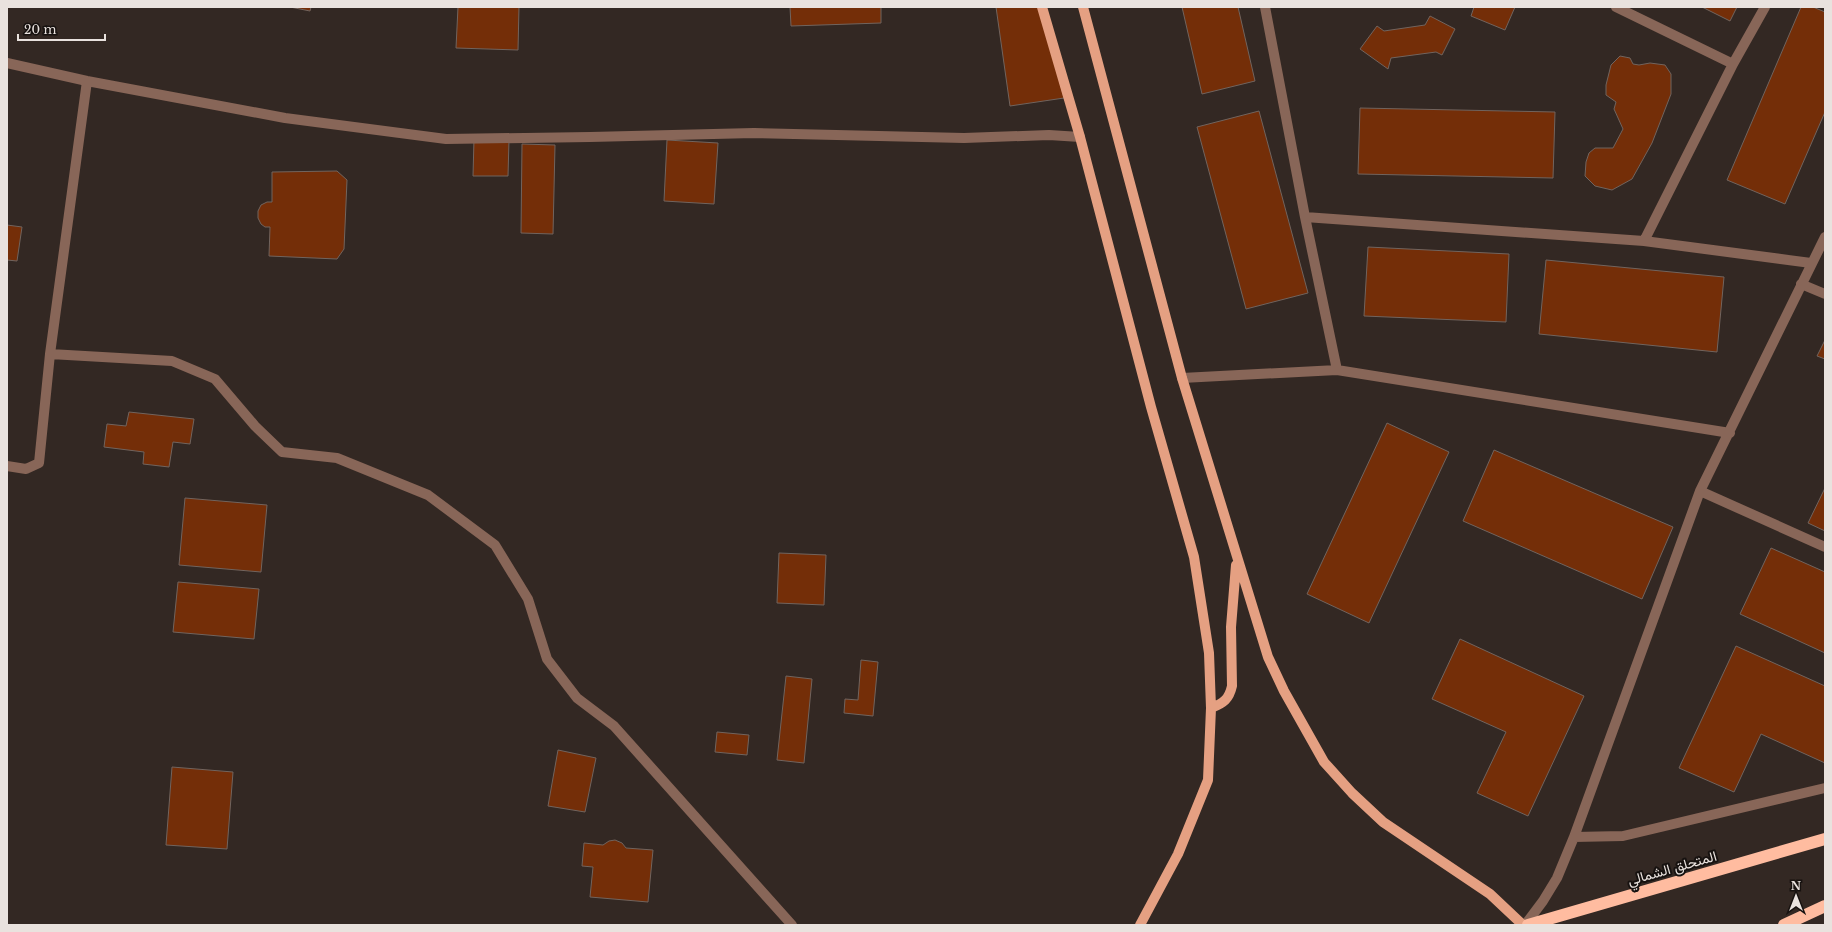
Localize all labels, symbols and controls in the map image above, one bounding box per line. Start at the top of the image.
scale bar [18,16,105,42]
text: 20 m [24,22,56,37]
street label: المتحلق الشمالي [1625,847,1719,892]
north arrow [1776,876,1816,916]
text: N [1791,879,1802,893]

